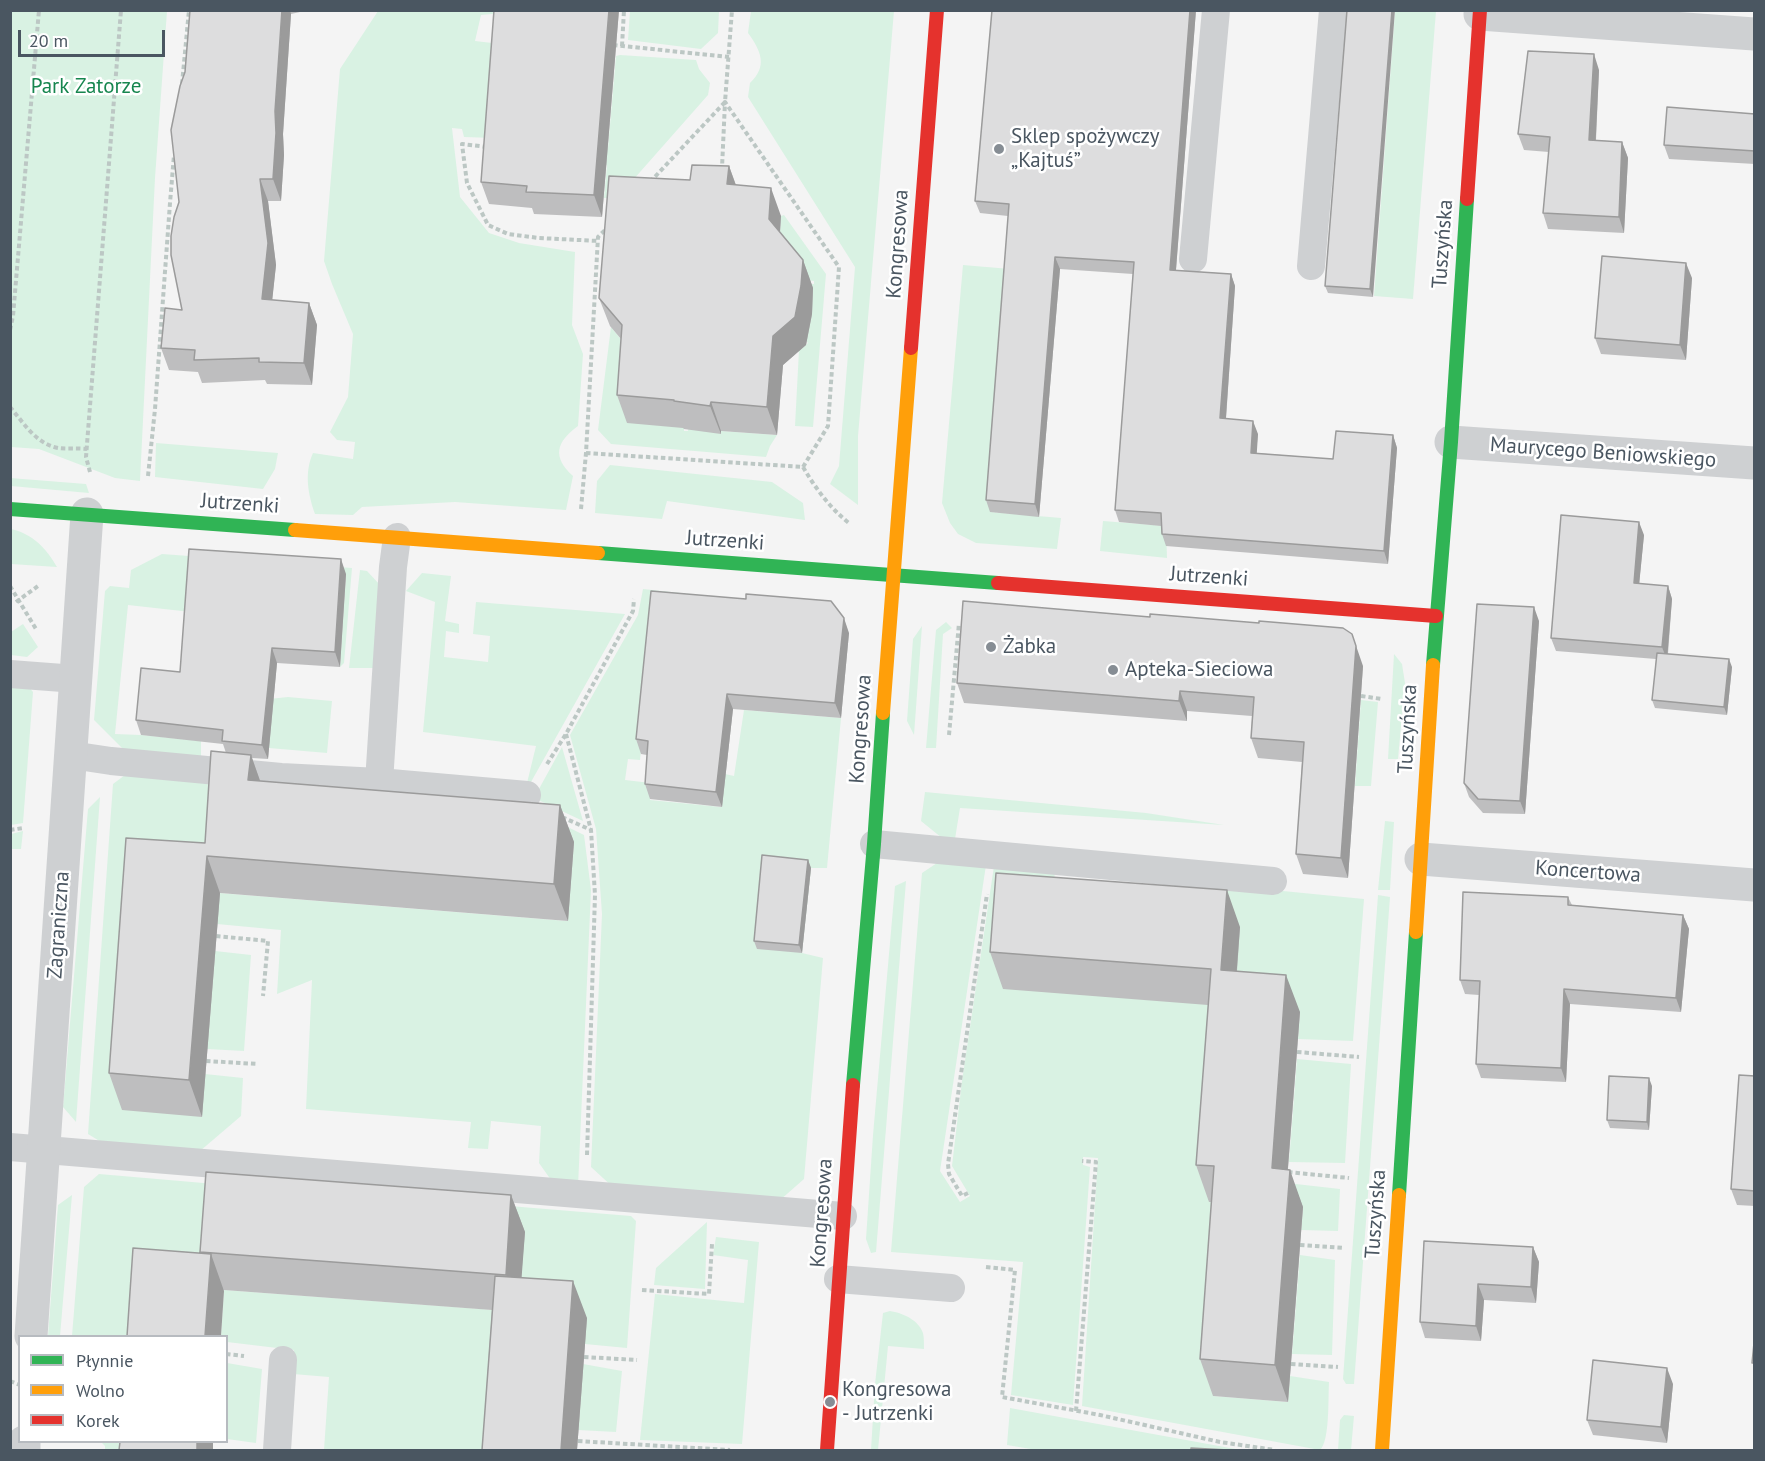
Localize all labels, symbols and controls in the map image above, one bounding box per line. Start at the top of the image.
scale bar [21,18,168,56]
text: 20 m [29,29,68,52]
park label: Park Zatorze [31,74,141,100]
place label: Sklep spożywczy „Kajtuś” [1011,124,1159,174]
marker: Sklep spożywczy „Kajtuś” [992,142,1006,156]
street label: Kongresowa [882,189,914,299]
street label: Tuszyńska [1427,199,1459,289]
street label: Maurycego Beniowskiego [1489,433,1717,473]
street label: Jutrzenki [200,489,280,519]
street label: Jutrzenki [685,526,765,556]
street label: Jutrzenki [1169,562,1249,592]
place label: Żabka [1003,634,1056,660]
marker: Żabka [984,640,998,654]
place label: Apteka-Sieciowa [1125,657,1273,683]
marker: Apteka-Sieciowa [1106,663,1120,677]
street label: Kongresowa [845,674,877,784]
street label: Tuszyńska [1393,684,1423,774]
street label: Koncertowa [1534,856,1642,888]
street label: Zagraniczna [43,870,75,980]
street label: Kongresowa [806,1158,838,1268]
street label: Tuszyńska [1360,1169,1392,1259]
legend [18,1335,228,1443]
text: Płynnie [76,1349,133,1372]
place label: Kongresowa - Jutrzenki [842,1377,951,1427]
text: Wolno [76,1379,125,1402]
marker: Kongresowa - Jutrzenki [823,1395,837,1409]
text: Korek [76,1409,120,1432]

